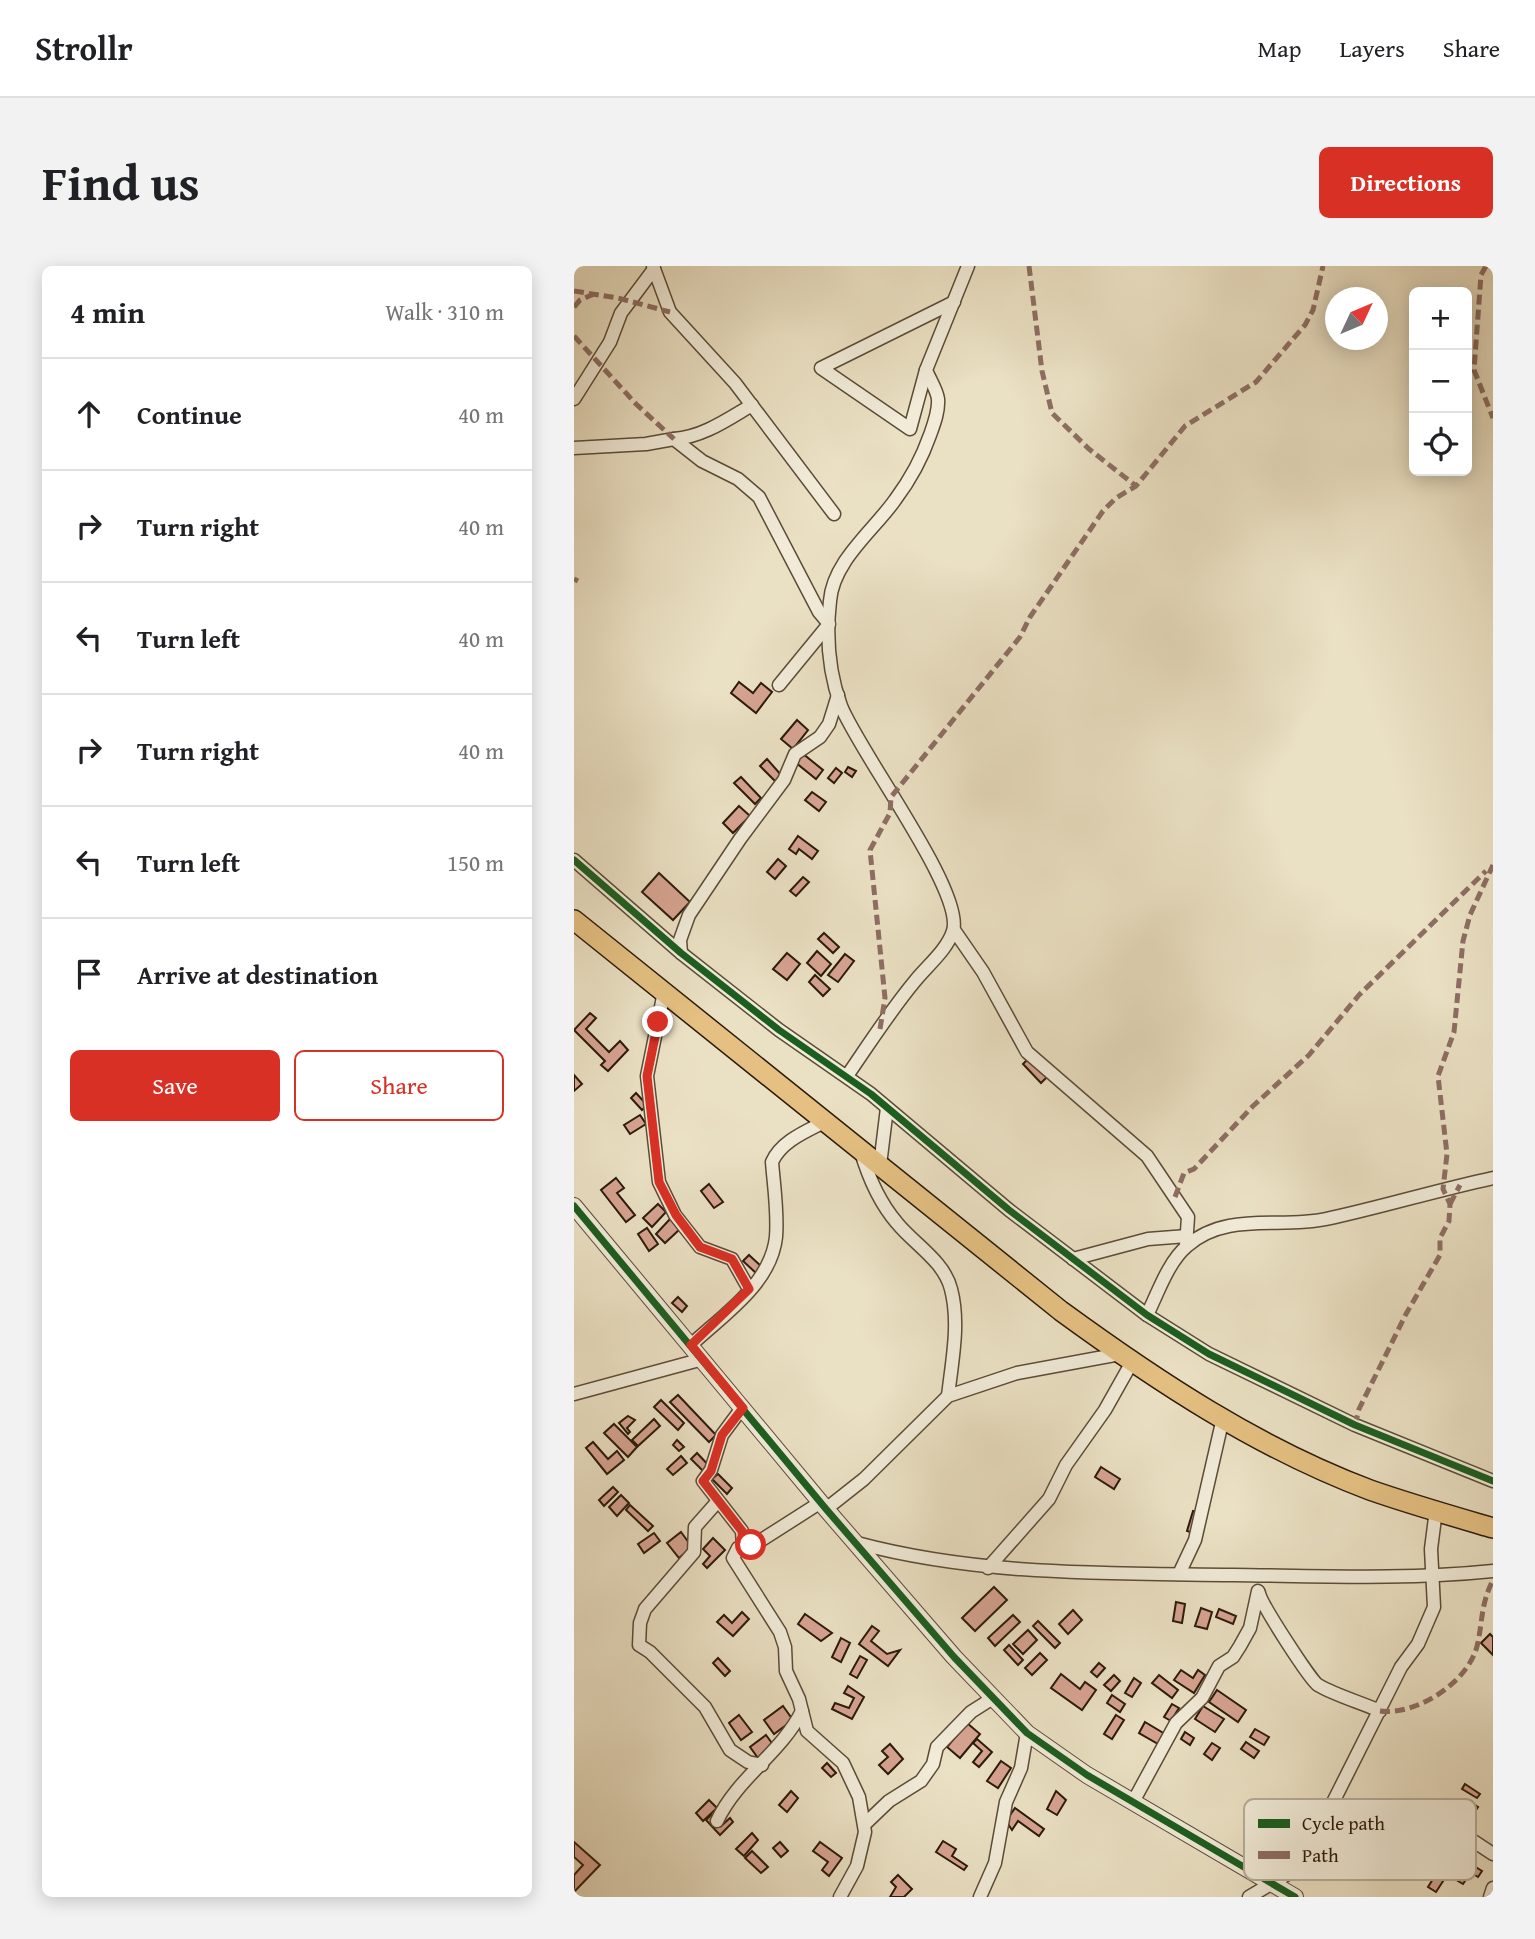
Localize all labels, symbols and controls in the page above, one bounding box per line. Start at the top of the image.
text: Strollr [35,24,133,72]
text: Map [1258,31,1301,66]
text: Layers [1339,31,1405,66]
text: Share [1443,31,1500,66]
text: Find us [42,146,200,218]
button: Directions [1319,147,1493,218]
north arrow [1325,287,1388,350]
map controls [1409,287,1472,476]
button: + [1409,287,1472,350]
text: 4 min [70,290,145,334]
text: Walk · 310 m [385,295,504,328]
button: − [1409,350,1472,413]
icon: ahead [70,395,108,433]
text: Continue [137,395,242,434]
text: 40 m [458,398,504,431]
button: locate [1409,413,1472,476]
icon: right [70,507,108,545]
text: Turn right [137,507,259,546]
text: 40 m [458,510,504,543]
icon: left [70,619,108,657]
text: Turn left [137,619,240,658]
text: 40 m [458,622,504,655]
icon: right [70,731,108,769]
text: Turn right [137,731,259,770]
text: 40 m [458,734,504,767]
icon: left [70,843,108,881]
text: Turn left [137,843,240,882]
text: 150 m [447,846,504,879]
icon: arrive [70,955,108,993]
text: Arrive at destination [137,955,378,994]
route end [642,1006,673,1037]
button: Save [70,1050,280,1121]
button: Share [294,1050,504,1121]
route start [735,1529,766,1560]
legend [1244,1799,1476,1880]
text: Cycle path [1302,1809,1385,1837]
text: Path [1302,1841,1339,1869]

